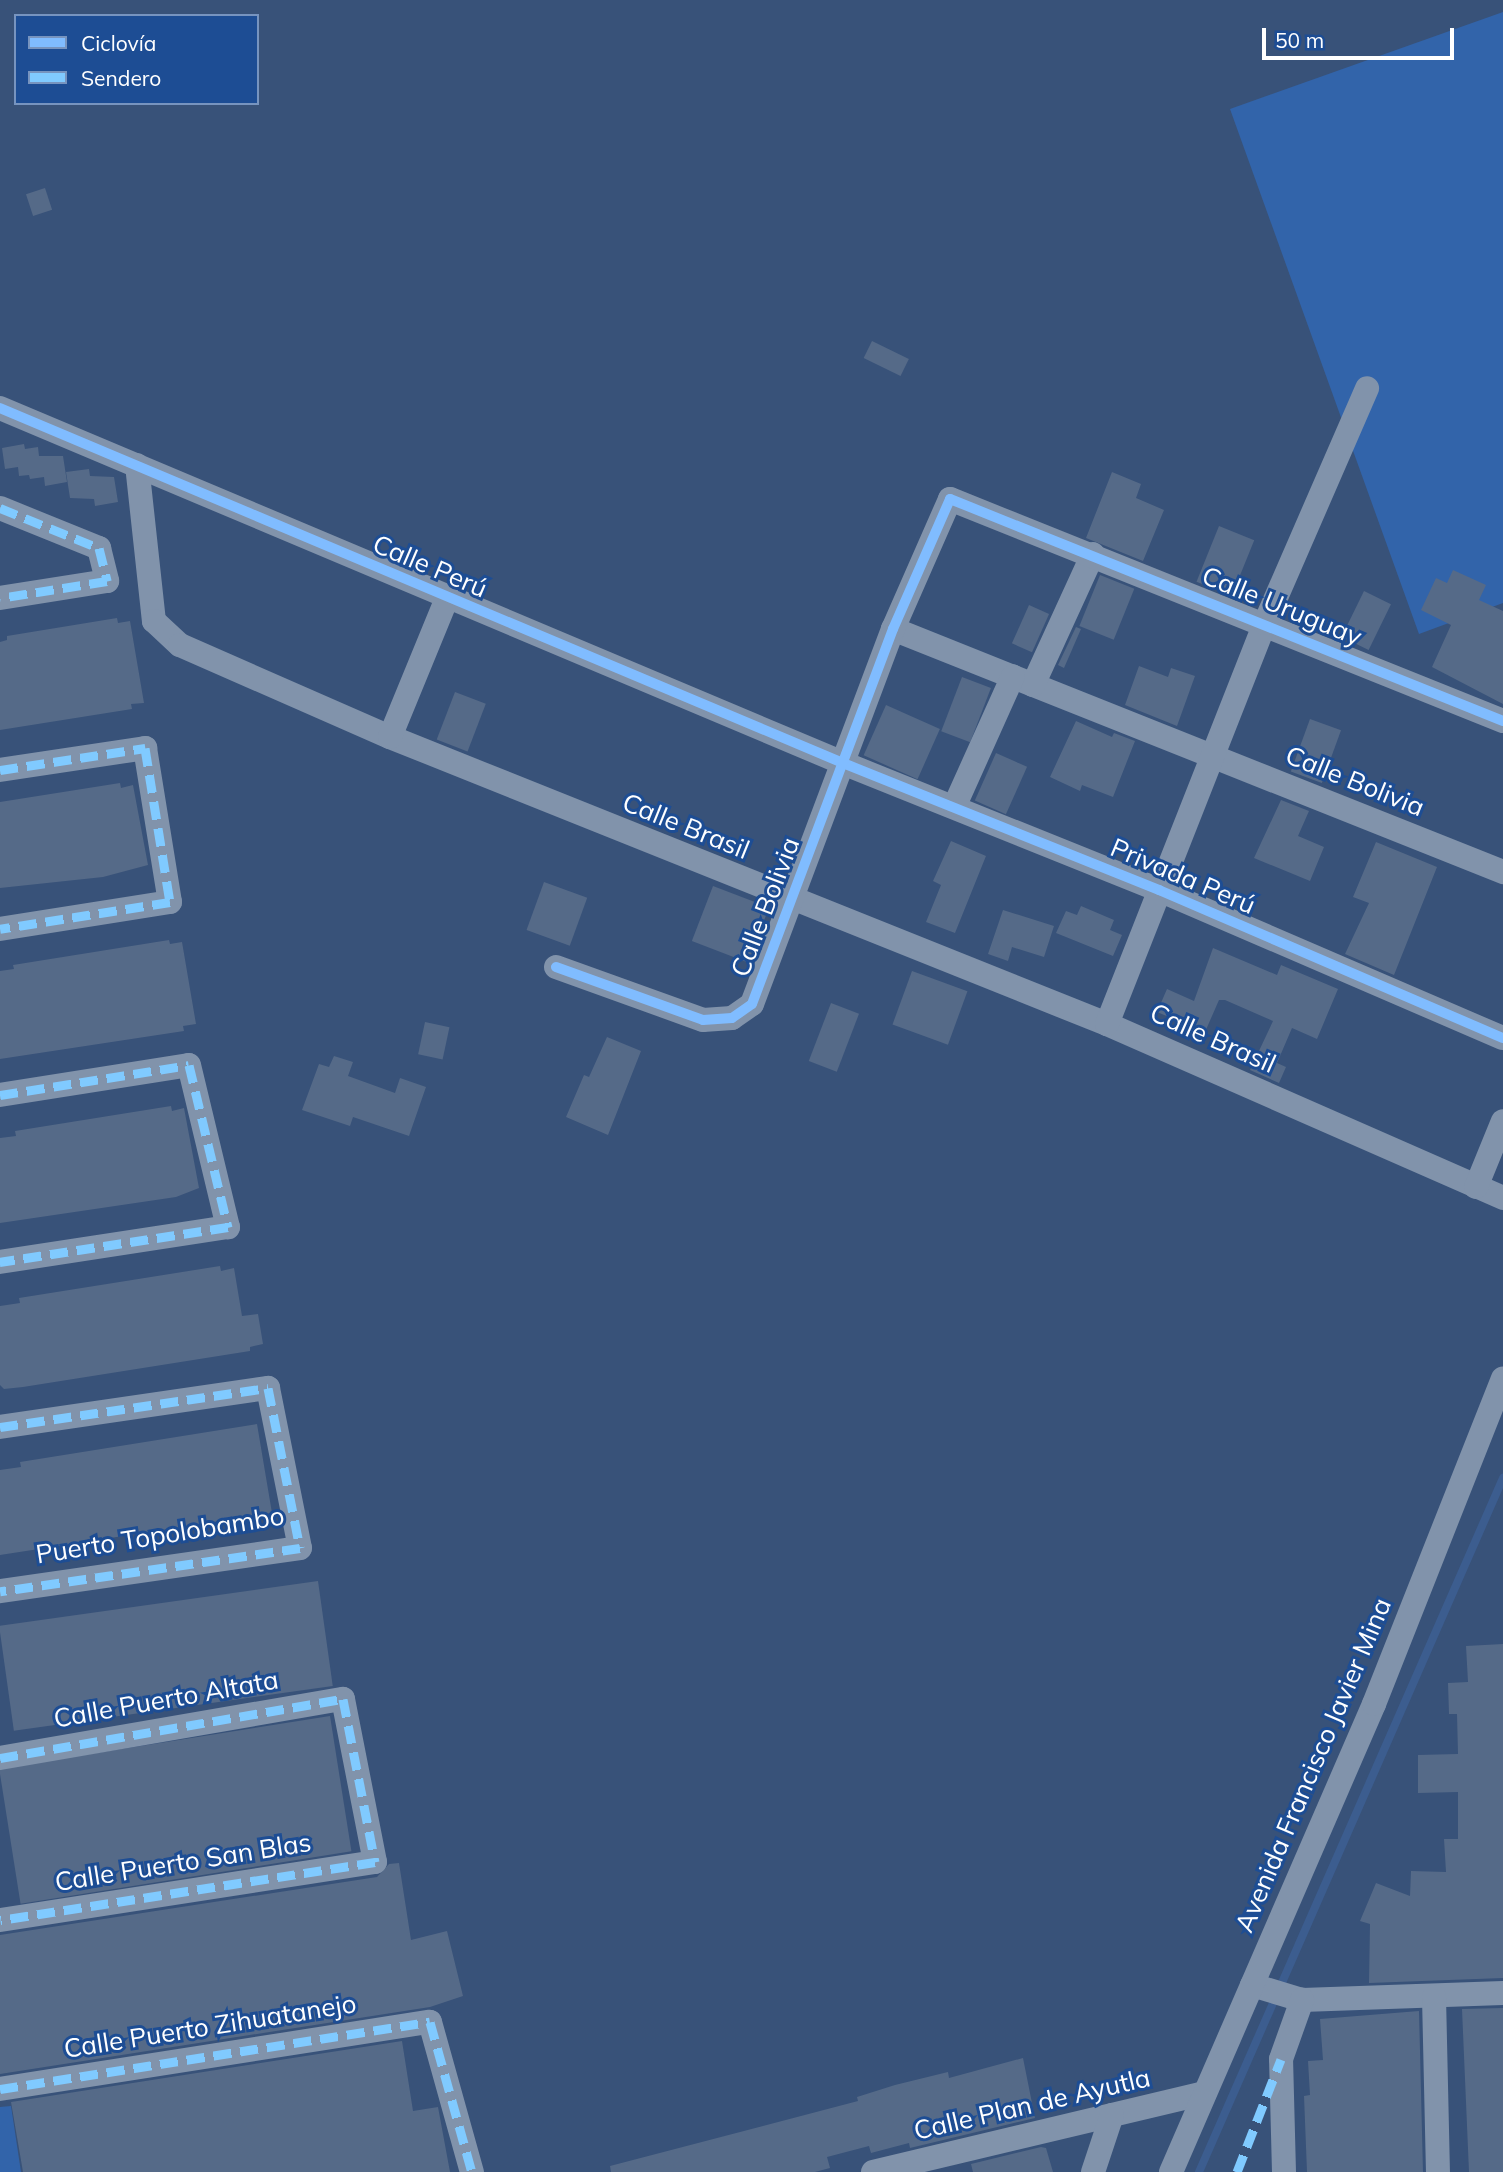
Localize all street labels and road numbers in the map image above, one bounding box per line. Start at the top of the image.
street label: Calle Perú [368,528,492,604]
street label: Calle Uruguay [1198,560,1366,652]
street label: Calle Bolivia [1281,739,1429,823]
street label: Calle Brasil [618,786,754,866]
street label: Privada Perú [1106,831,1260,921]
street label: Calle Bolivia [724,833,806,981]
street label: Calle Brasil [1145,996,1281,1080]
street label: Puerto Topolobambo [34,1500,286,1570]
street label: Avenida Francisco Javier Mina [1228,1593,1398,1937]
street label: Calle Puerto Altata [51,1664,281,1734]
street label: Calle Puerto San Blas [53,1826,313,1898]
street label: Calle Puerto Zihuatanejo [62,1987,358,2065]
street label: Calle Plan de Ayutla [911,2062,1153,2146]

